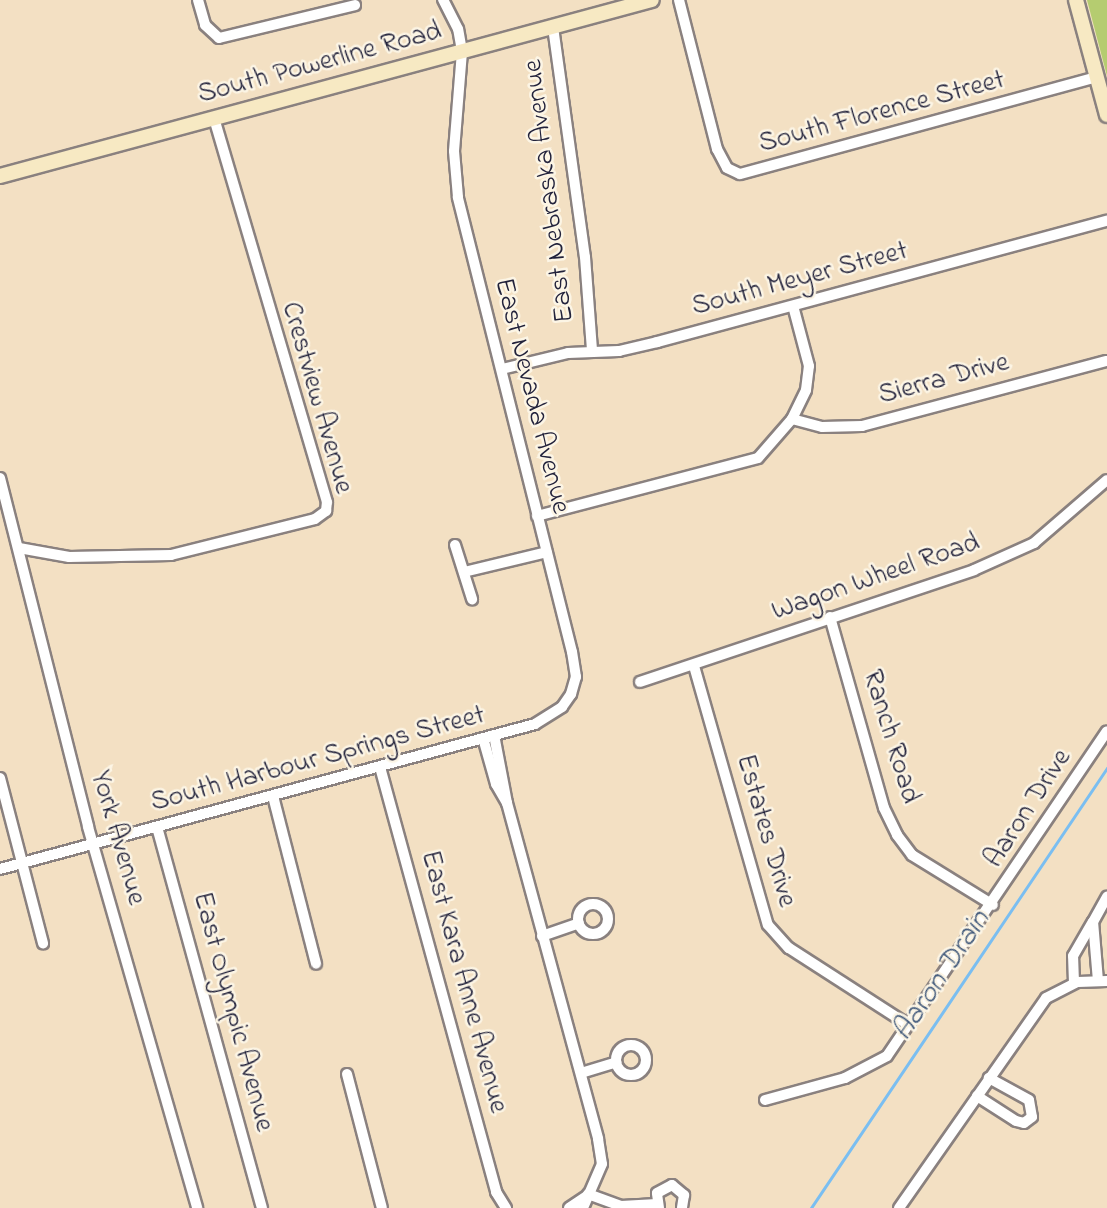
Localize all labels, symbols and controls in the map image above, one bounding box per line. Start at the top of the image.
street label: South Powerline Road [194,15,446,113]
street label: East Nebraska Avenue [517,57,583,325]
street label: South Florence Street [755,64,1009,162]
street label: South Meyer Street [688,235,912,325]
street label: East Nevada Avenue [485,275,577,517]
street label: Crestview Avenue [273,298,359,498]
street label: Sierra Drive [875,346,1013,414]
street label: Wagon Wheel Road [768,527,984,629]
street label: Ranch Road [854,666,926,808]
street label: South Harbour Springs Street [147,699,489,821]
street label: Aaron Drive [978,743,1080,875]
street label: Estates Drive [727,751,803,911]
street label: York Avenue [82,767,152,909]
street label: East Kara Anne Avenue [412,847,514,1117]
street label: East Olympic Avenue [184,889,280,1135]
water label: Aaron Drain [885,904,999,1048]

